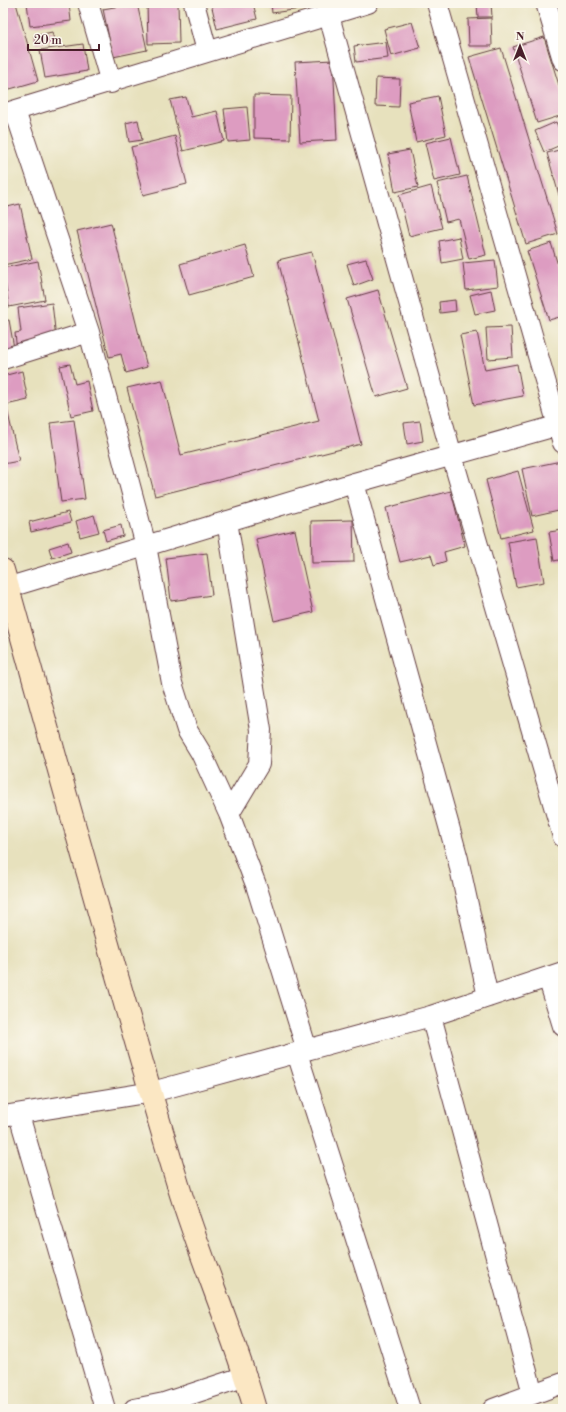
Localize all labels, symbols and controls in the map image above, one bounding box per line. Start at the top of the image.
scale bar [28,26,99,52]
north arrow [500,26,540,66]
text: N [516,30,525,44]
text: 20 m [34,33,62,48]

